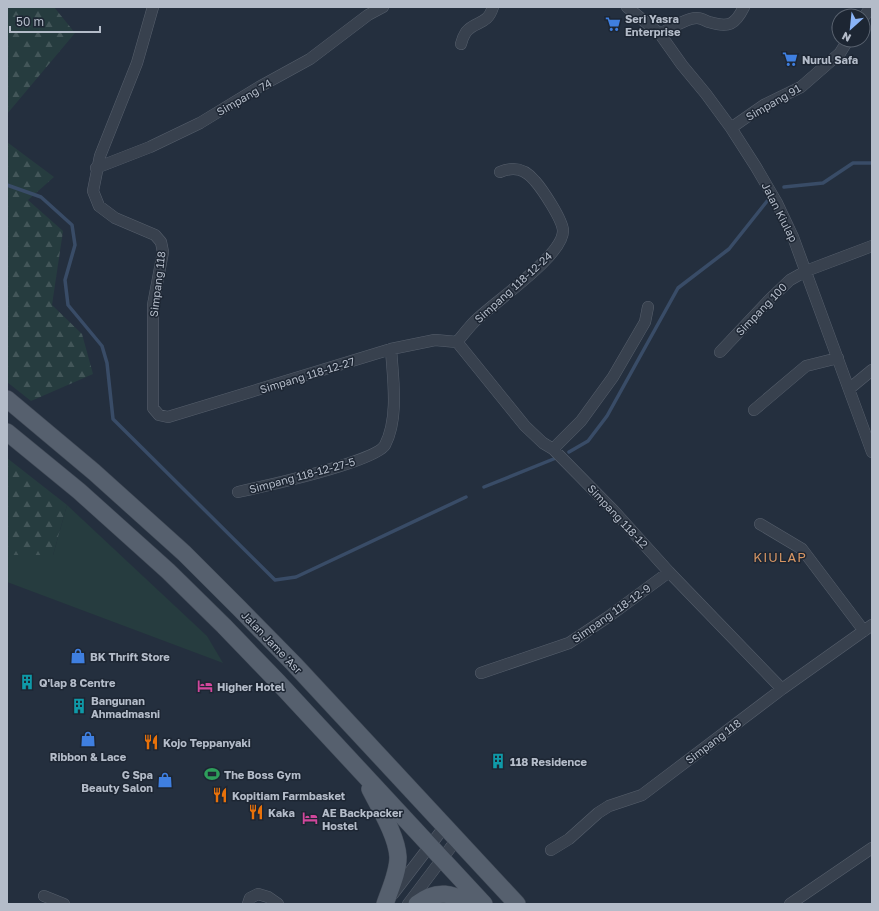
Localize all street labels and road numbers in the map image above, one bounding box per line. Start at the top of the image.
street label: Simpang 74 [214,76,274,118]
street label: Simpang 91 [743,81,803,123]
street label: Jalan Kiulap [759,180,801,244]
street label: Simpang 118-12-24 [472,249,555,325]
street label: Simpang 118 [147,250,168,318]
street label: Simpang 100 [733,280,789,338]
street label: Simpang 118-12-27 [258,354,356,396]
street label: Simpang 118-12-27-5 [248,455,356,495]
street label: Simpang 118-12 [585,481,651,551]
street label: Simpang 118-12-9 [569,581,653,645]
street label: Jalan Jame 'Asr [239,608,306,676]
street label: Simpang 118 [683,716,744,766]

